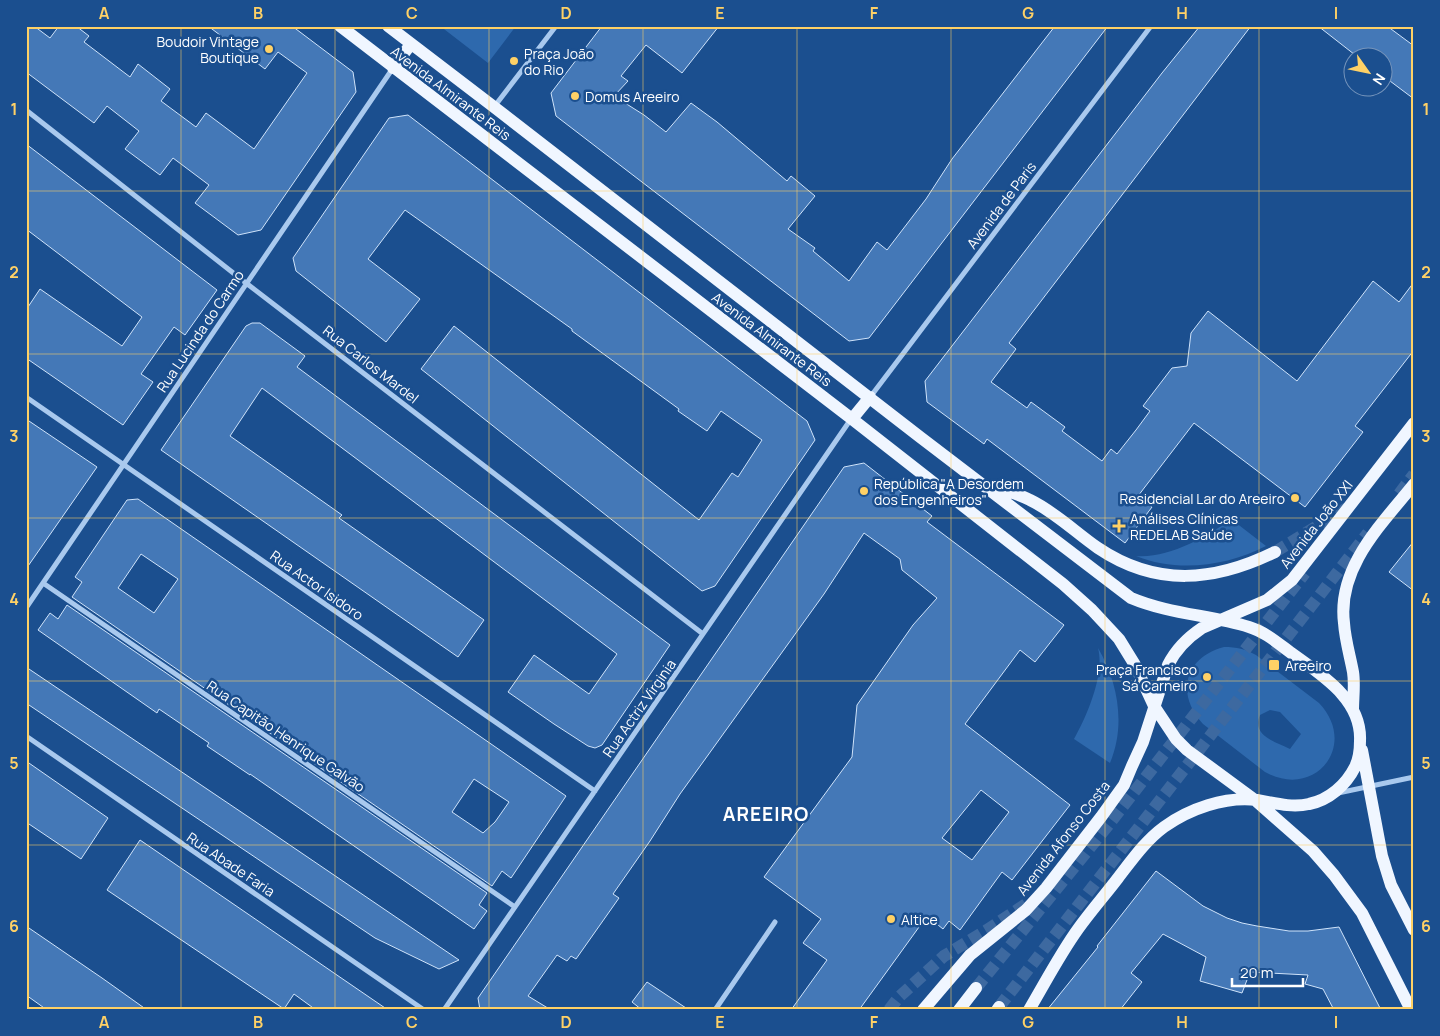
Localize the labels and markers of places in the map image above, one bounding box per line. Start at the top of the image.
place label: Boudoir Vintage Boutique [157,32,259,67]
marker: Boudoir Vintage Boutique [263,43,275,55]
place label: Praça João do Rio [524,44,594,79]
marker: Praça João do Rio [508,55,520,67]
place label: Domus Areeiro [585,87,680,106]
marker: Domus Areeiro [569,90,581,102]
place label: República "A Desordem dos Engenheiros" [874,474,1024,509]
marker: República "A Desordem dos Engenheiros" [858,485,870,497]
place label: Residencial Lar do Areeiro [1119,489,1285,508]
marker: Residencial Lar do Areeiro [1289,492,1301,504]
place label: Análises Clínicas REDELAB Saúde [1130,509,1238,544]
marker: Análises Clínicas REDELAB Saúde [1112,519,1126,533]
place label: Areeiro [1285,656,1332,675]
marker: Areeiro [1267,658,1281,672]
place label: Praça Francisco Sá Carneiro [1096,660,1197,695]
marker: Praça Francisco Sá Carneiro [1201,671,1213,683]
place label: Altice [901,910,938,929]
marker: Altice [885,913,897,925]

